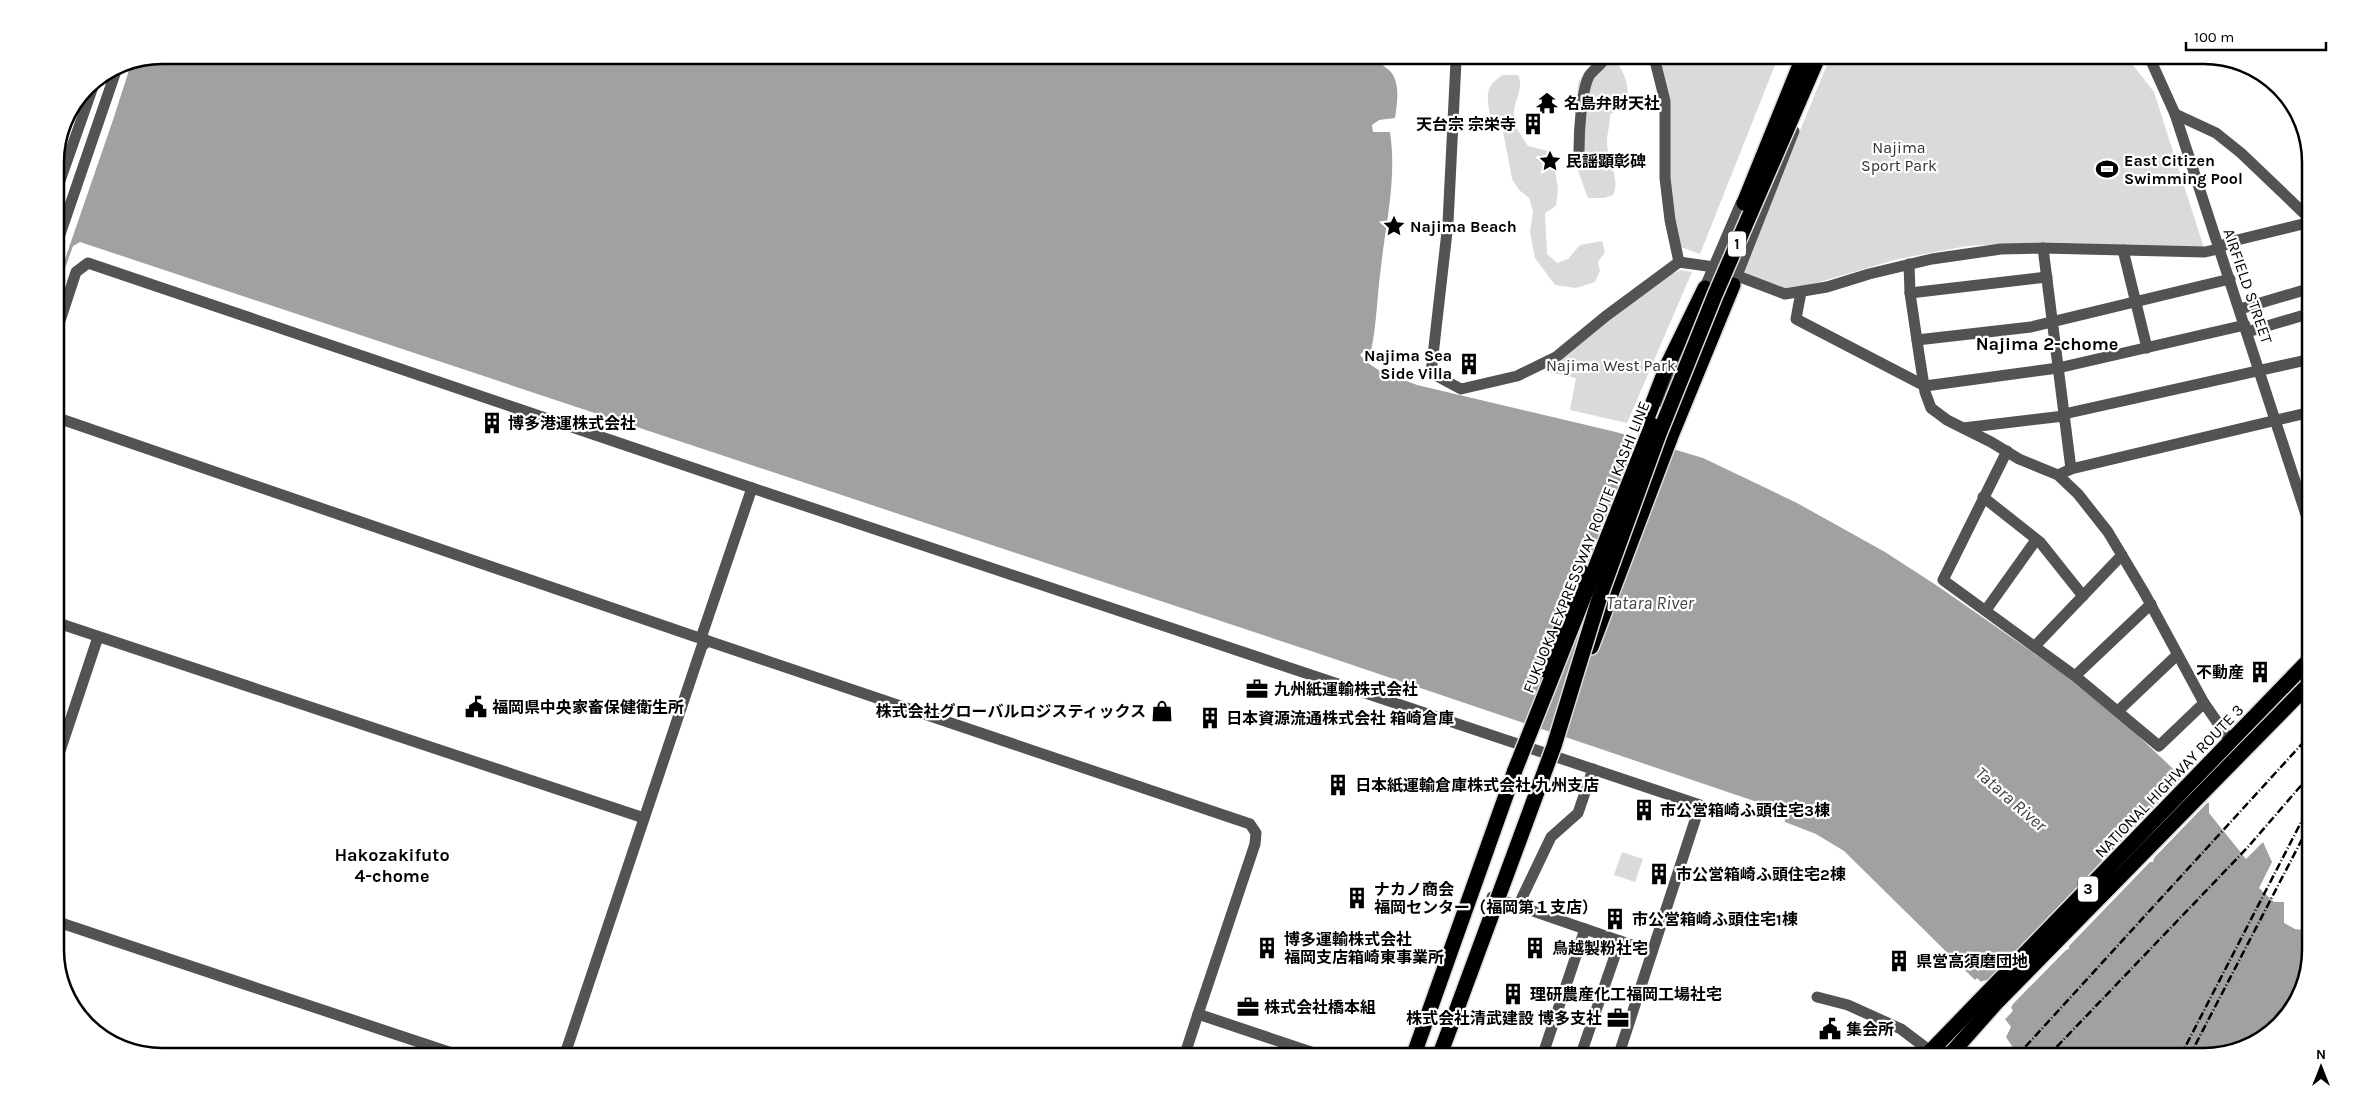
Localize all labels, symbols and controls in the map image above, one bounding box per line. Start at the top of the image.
scale bar [2186,20,2326,52]
text: 100 m [2194,28,2234,46]
temple icon: 名島弁財天社 [1534,90,1560,116]
place label: 名島弁財天社 [1564,94,1660,113]
building icon: 天台宗 宗栄寺 [1520,111,1546,137]
place label: 天台宗 宗栄寺 [1416,115,1516,134]
park label: Najima Sport Park [1861,138,1937,175]
place icon: 民謡顕彰碑 [1537,148,1563,174]
place label: East Citizen Swimming Pool [2124,151,2243,188]
place label: 民謡顕彰碑 [1566,152,1646,171]
sports icon: East Citizen Swimming Pool [2094,156,2120,182]
place icon: Najima Beach [1381,213,1407,239]
place label: Najima Beach [1410,217,1517,236]
street label: AIRFIELD STREET [2219,226,2277,346]
road number: 1 [1728,232,1746,256]
district label: Najima 2-chome [1976,333,2118,355]
place label: Najima Sea Side Villa [1364,346,1452,383]
building icon: Najima Sea Side Villa [1456,351,1482,377]
park label: Najima West Park [1546,356,1676,375]
street label: FUKUOKA EXPRESSWAY ROUTE 1 KASHI LINE [1518,398,1654,696]
building icon: 博多港運株式会社 [479,410,505,436]
place label: 博多港運株式会社 [508,414,636,433]
water label: Tatara River [1606,592,1695,614]
building icon: 不動産 [2247,659,2273,685]
place label: 不動産 [2196,663,2244,682]
office icon: 九州紙運輸株式会社 [1244,676,1270,702]
place label: 九州紙運輸株式会社 [1274,680,1418,699]
public building icon: 福岡県中央家畜保健衛生所 [463,694,489,720]
place label: 福岡県中央家畜保健衛生所 [492,698,684,717]
shop icon: 株式会社グローバルロジスティックス [1149,698,1175,724]
street label: NATIONAL HIGHWAY ROUTE 3 [2091,700,2247,862]
place label: 株式会社グローバルロジスティックス [876,702,1146,721]
building icon: 日本資源流通株式会社 箱崎倉庫 [1197,705,1223,731]
place label: 日本資源流通株式会社 箱崎倉庫 [1226,709,1454,728]
water label: Tatara River [1971,762,2052,837]
building icon: 日本紙運輸倉庫株式会社 九州支店 [1325,772,1351,798]
place label: 日本紙運輸倉庫株式会社 九州支店 [1355,776,1599,795]
building icon: 市公営箱崎ふ頭住宅3棟 [1631,797,1657,823]
place label: 市公営箱崎ふ頭住宅3棟 [1660,801,1830,820]
district label: Hakozakifuto 4-chome [334,844,450,887]
building icon: 市公営箱崎ふ頭住宅2棟 [1646,861,1672,887]
place label: 市公営箱崎ふ頭住宅2棟 [1676,865,1846,884]
road number: 3 [2078,876,2098,902]
place label: ナカノ商会 福岡センター（福岡第１支店） [1374,880,1598,917]
building icon: ナカノ商会 福岡センター（福岡第１支店） [1344,885,1370,911]
building icon: 市公営箱崎ふ頭住宅1棟 [1602,906,1628,932]
place label: 市公営箱崎ふ頭住宅1棟 [1632,910,1798,929]
place label: 博多運輸株式会社 福岡支店箱崎東事業所 [1284,930,1444,967]
building icon: 博多運輸株式会社 福岡支店箱崎東事業所 [1254,935,1280,961]
building icon: 鳥越製粉社宅 [1522,935,1548,961]
place label: 鳥越製粉社宅 [1552,939,1648,958]
building icon: 県営高須磨団地 [1886,948,1912,974]
place label: 県営高須磨団地 [1916,952,2028,971]
building icon: 理研農産化工福岡工場社宅 [1500,981,1526,1007]
place label: 理研農産化工福岡工場社宅 [1530,985,1722,1004]
office icon: 株式会社橋本組 [1235,994,1261,1020]
place label: 株式会社橋本組 [1264,998,1376,1017]
office icon: 株式会社清武建設 博多支社 [1605,1005,1631,1031]
place label: 株式会社清武建設 博多支社 [1406,1009,1602,1028]
public building icon: 集会所 [1817,1016,1843,1042]
place label: 集会所 [1846,1020,1894,1039]
north arrow [2296,1042,2346,1092]
text: N [2316,1046,2326,1063]

